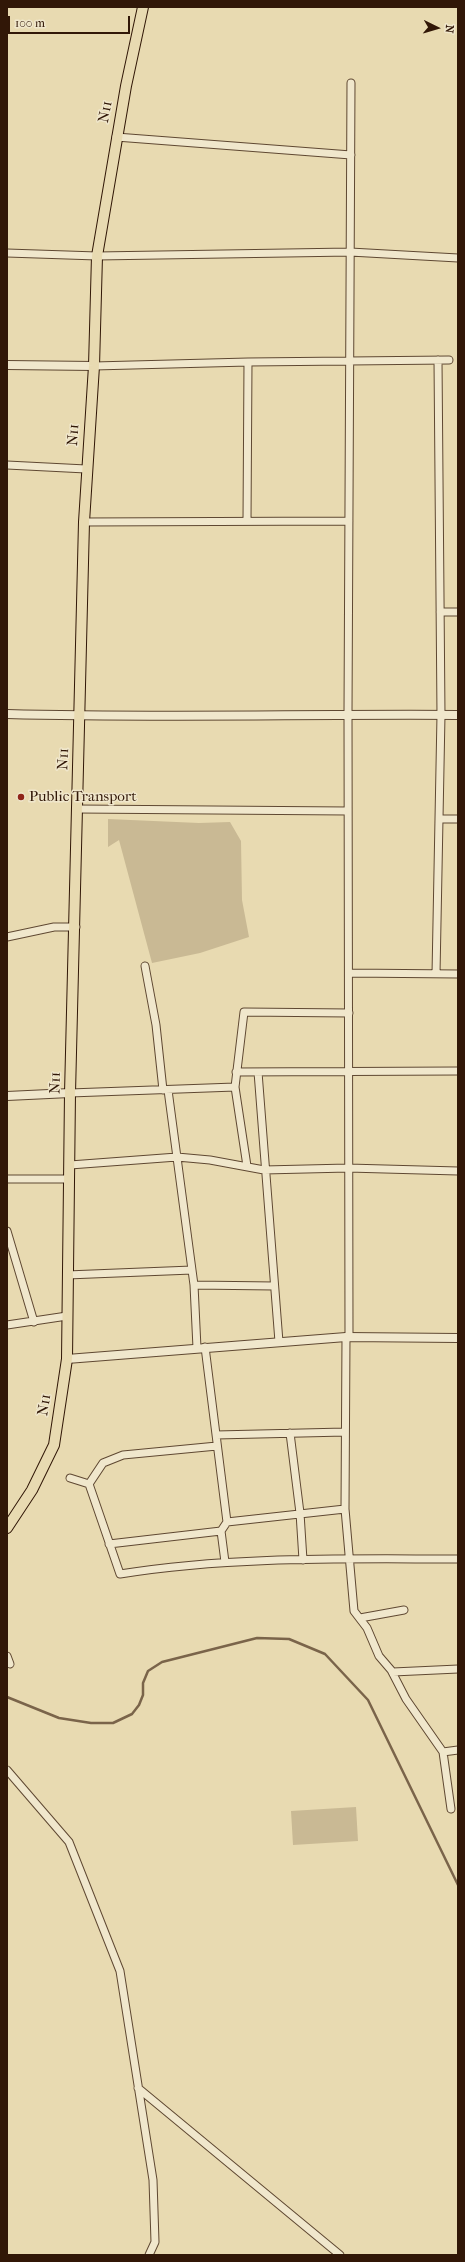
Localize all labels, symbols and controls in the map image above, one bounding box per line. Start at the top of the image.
scale bar [10,8,132,34]
north arrow [417,8,457,48]
text: 100 m [15,16,45,30]
text: N [443,24,456,34]
street label: N11 [95,100,117,124]
street label: N11 [64,423,84,447]
street label: N11 [55,748,73,770]
place label: Public Transport [29,788,137,806]
marker: Public Transport [16,792,26,802]
street label: N11 [47,1072,65,1094]
street label: N11 [34,1393,56,1417]

